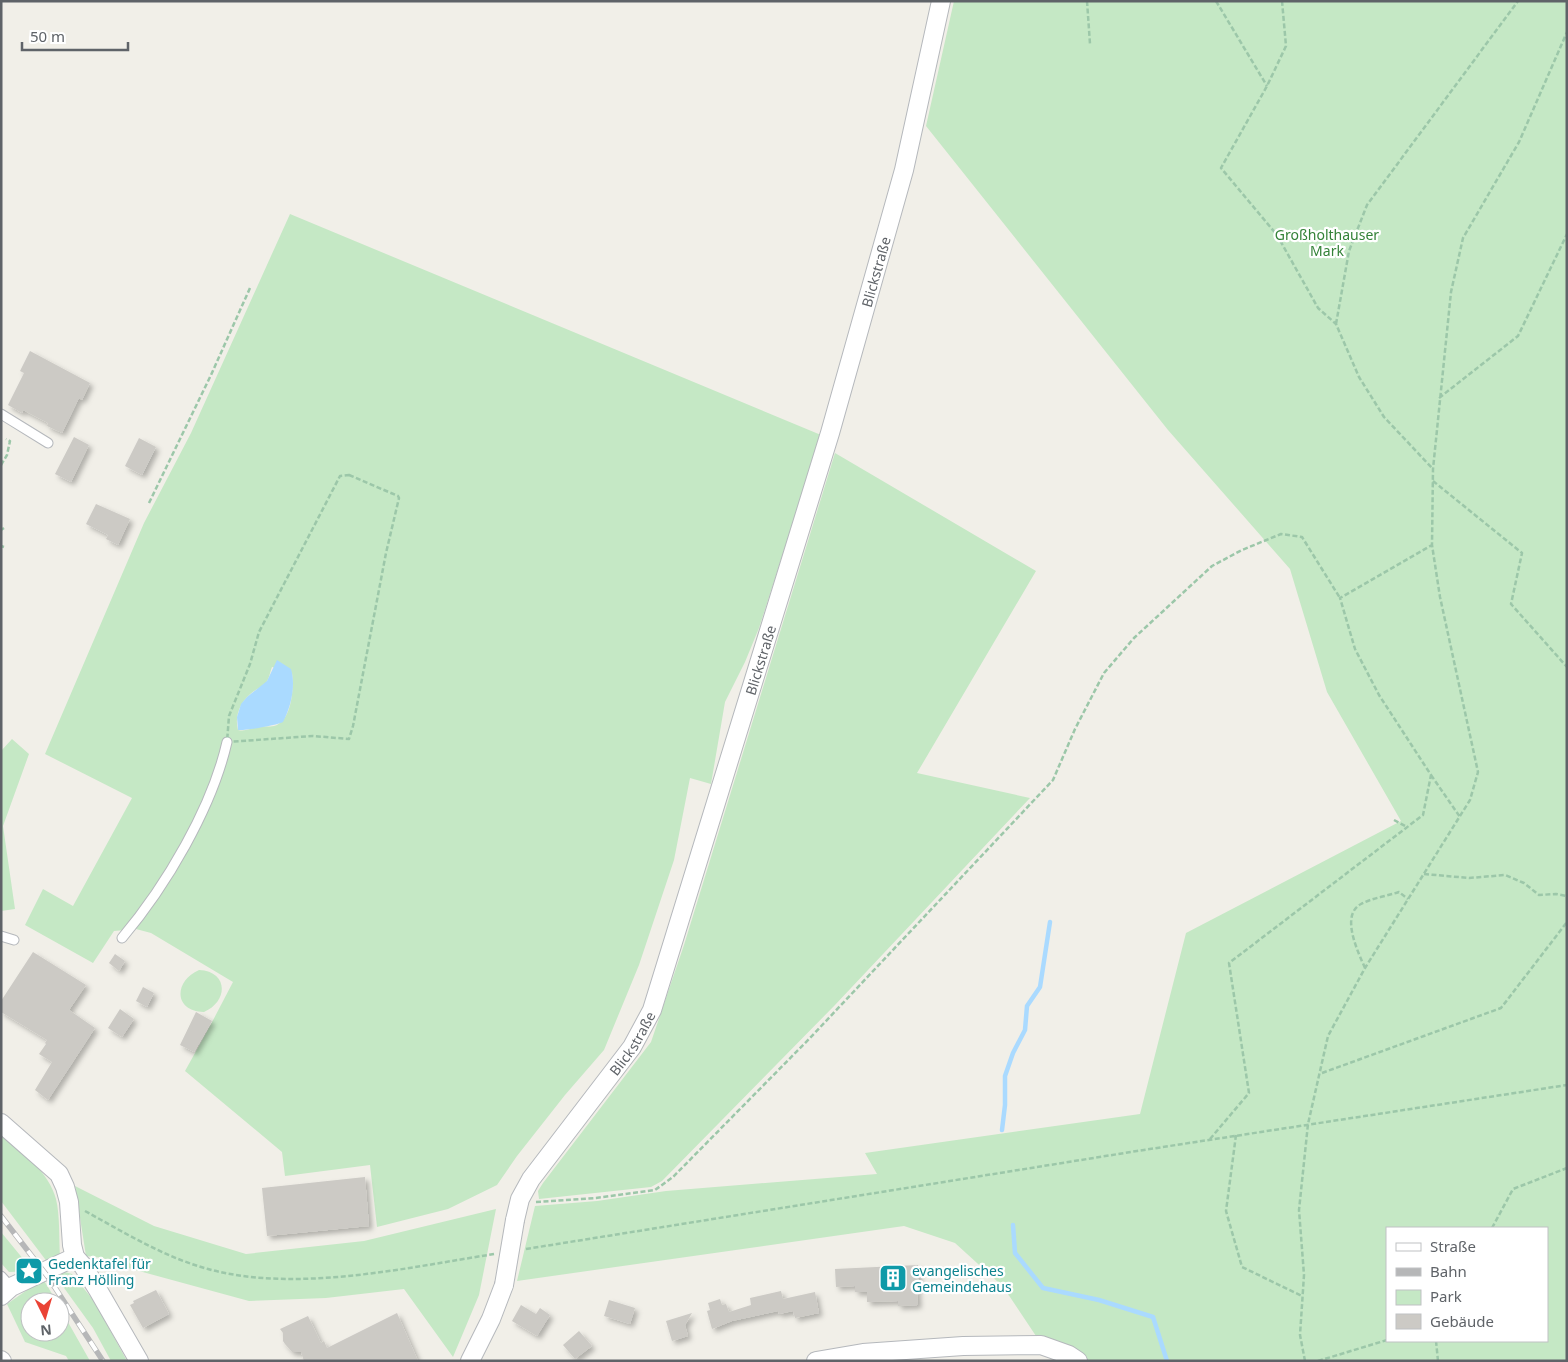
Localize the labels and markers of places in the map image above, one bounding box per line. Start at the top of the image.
place label: Gedenktafel für Franz Hölling [48,1254,151,1289]
place icon: Gedenktafel für Franz Hölling [14,1256,44,1286]
place label: evangelisches Gemeindehaus [912,1261,1012,1296]
building icon: evangelisches Gemeindehaus [878,1263,908,1293]

